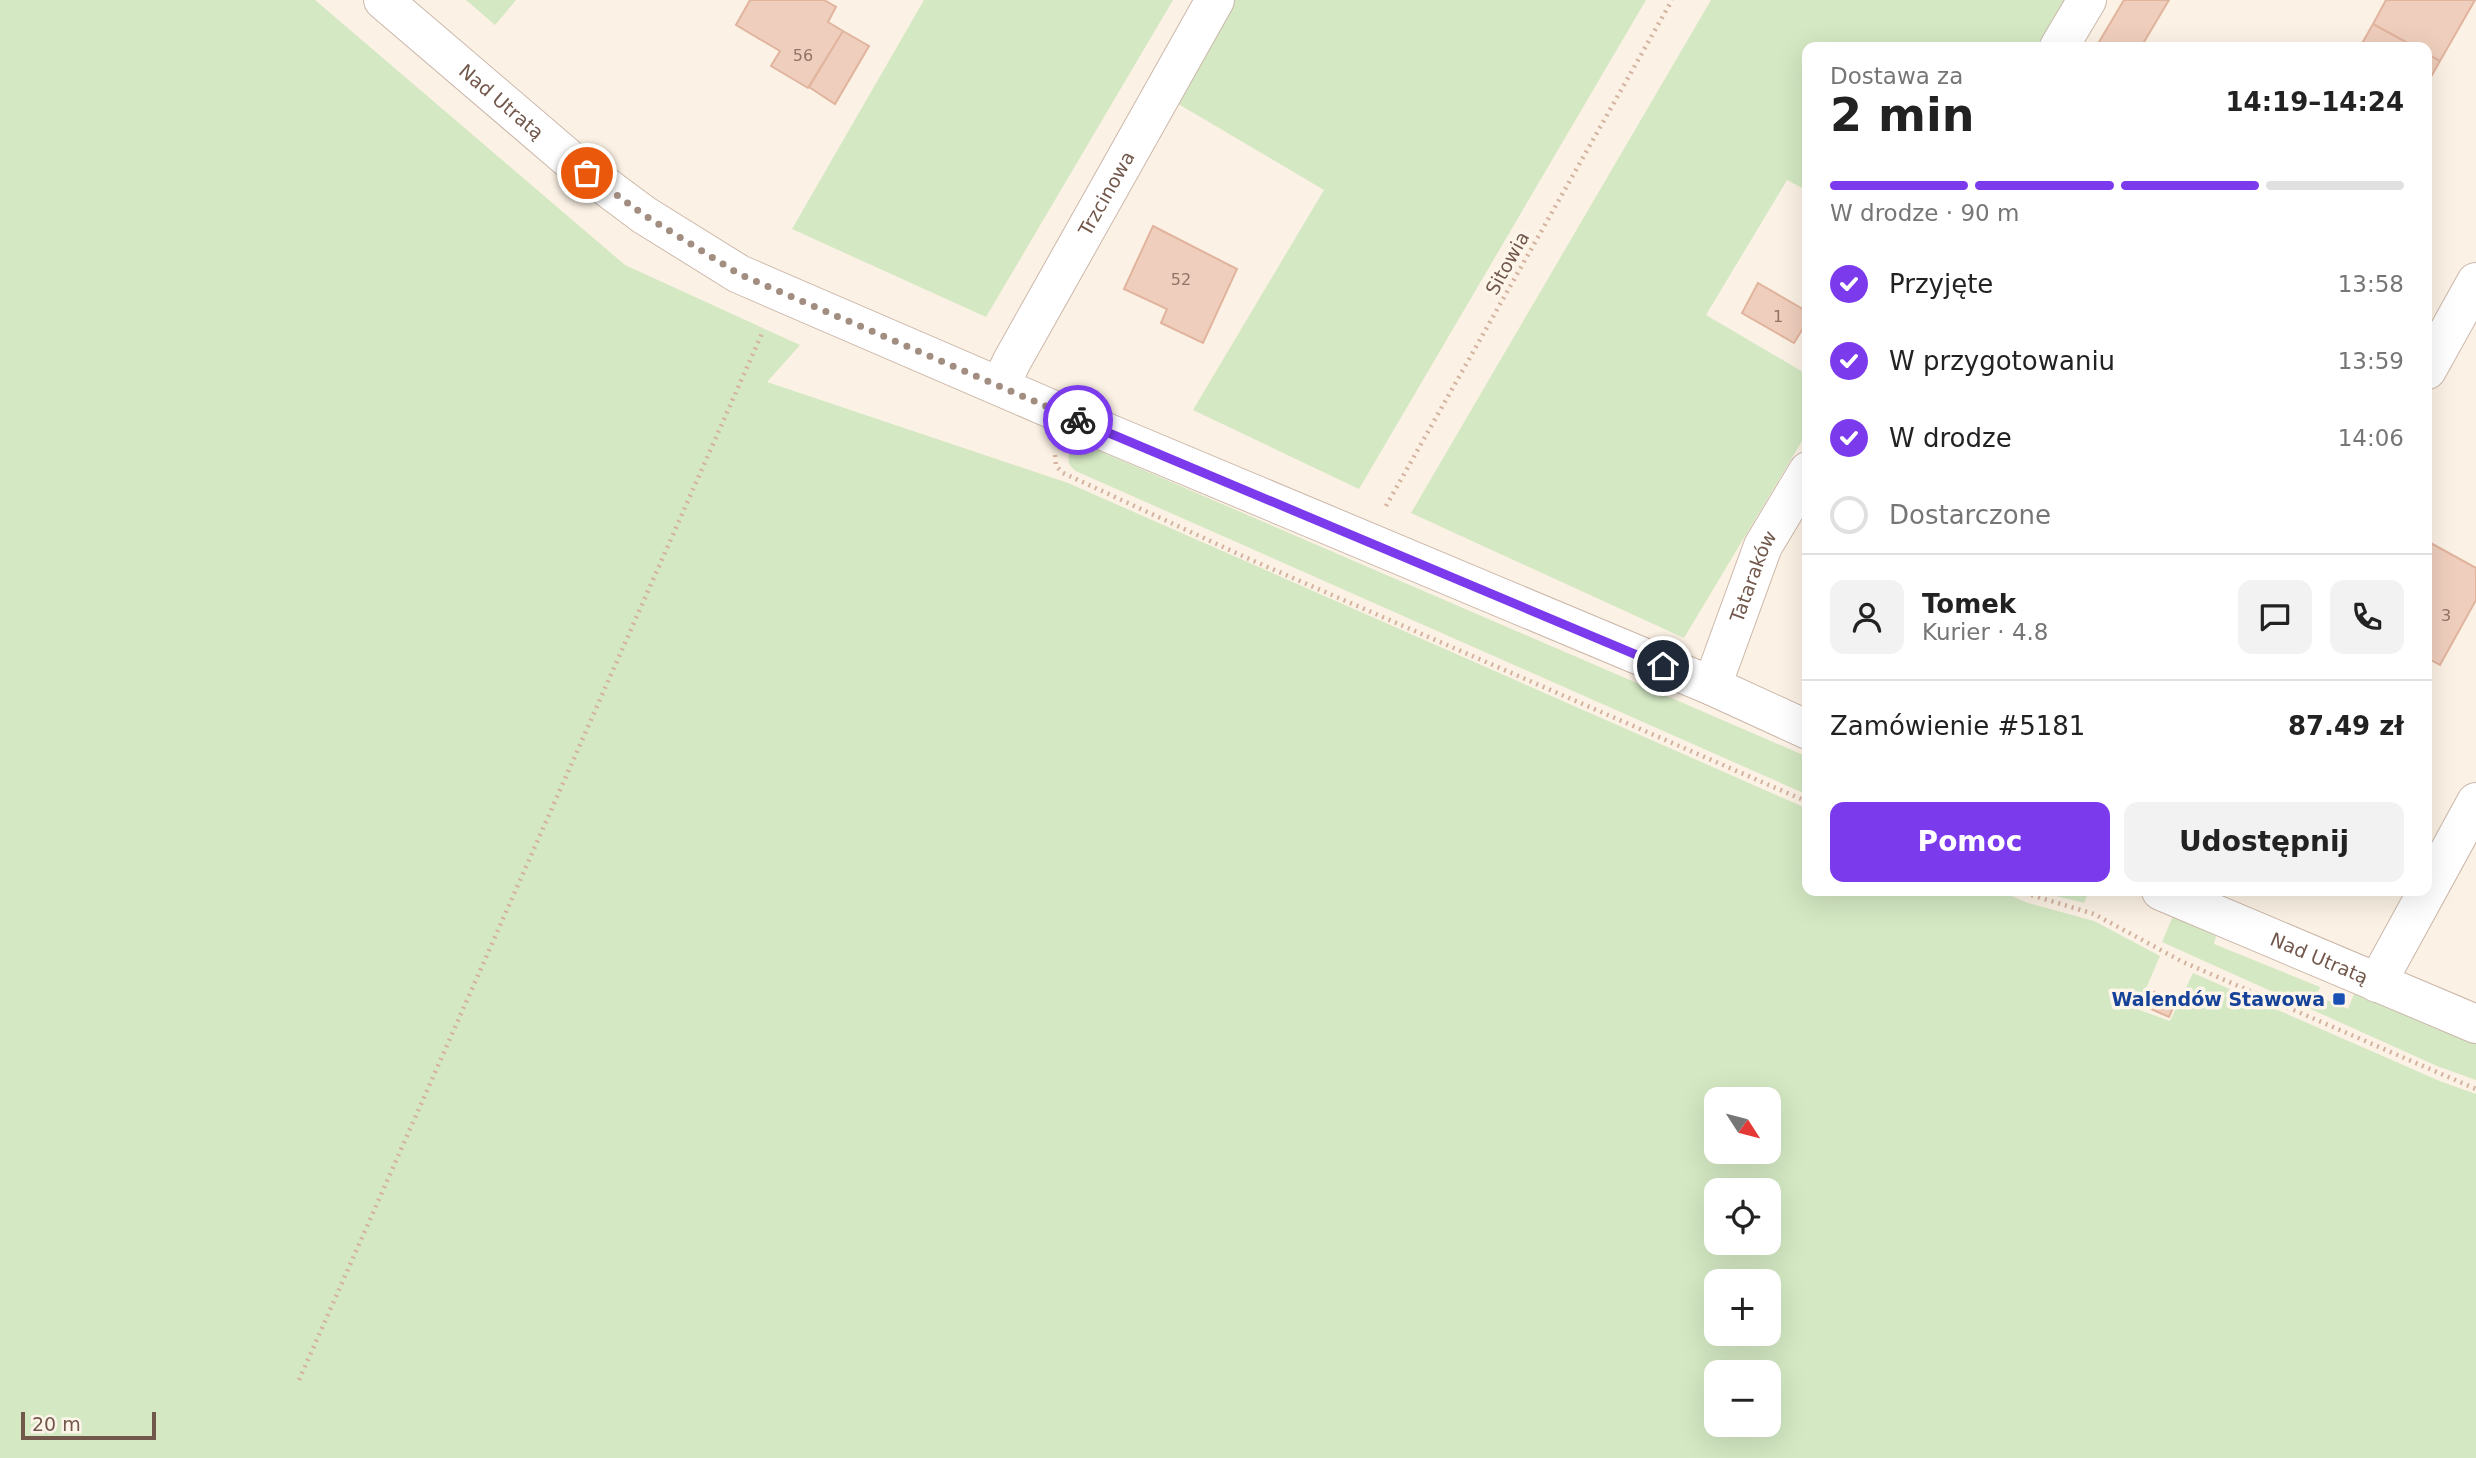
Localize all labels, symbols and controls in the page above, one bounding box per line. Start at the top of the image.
house number: 56 [793,46,813,65]
street label: Nad Utratą [455,59,548,143]
text: Dostawa za [1830,63,1963,89]
text: 14:19–14:24 [2225,87,2404,117]
text: 2 min [1830,88,1974,142]
pin [557,143,617,203]
street label: Trzcinowa [1073,147,1139,240]
icon: bag [568,154,606,192]
text: W drodze · 90 m [1830,200,2019,226]
street label: Sitowia [1481,228,1533,298]
icon: check [1830,265,1868,303]
text: Przyjęte [1889,269,1993,299]
house number: 52 [1171,270,1191,289]
text: 13:58 [2338,271,2404,297]
house number: 1 [1773,307,1783,326]
icon: check [1830,342,1868,380]
text: W przygotowaniu [1889,346,2115,376]
text: 13:59 [2338,348,2404,374]
courier [1043,385,1113,455]
icon: bike [1059,401,1097,439]
icon: check [1830,419,1868,457]
text: W drodze [1889,423,2012,453]
text: 14:06 [2338,425,2404,451]
text: Dostarczone [1889,500,2051,530]
street label: Tataraków [1725,527,1781,626]
button: person [1830,580,1904,654]
button: chat [2238,580,2312,654]
button: phone [2330,580,2404,654]
text: Tomek [1922,589,2016,619]
house number: 3 [2441,606,2451,625]
text: Kurier · 4.8 [1922,619,2048,645]
pin [1633,636,1693,696]
icon: home [1644,647,1682,685]
text: Zamówienie #5181 [1830,711,2085,741]
text: 87.49 zł [2288,711,2404,741]
button: Pomoc [1830,802,2110,882]
button: Udostępnij [2124,802,2404,882]
street label: Nad Utratą [2267,928,2372,988]
place label: Walendów Stawowa [2112,988,2325,1010]
marker: Walendów Stawowa [2331,991,2347,1007]
north arrow [1704,1087,1782,1164]
map controls [1704,1087,1781,1437]
button: locate [1704,1178,1781,1255]
button: + [1704,1269,1781,1346]
button: − [1704,1360,1781,1437]
scale bar [21,1409,156,1441]
text: 20 m [32,1413,81,1435]

